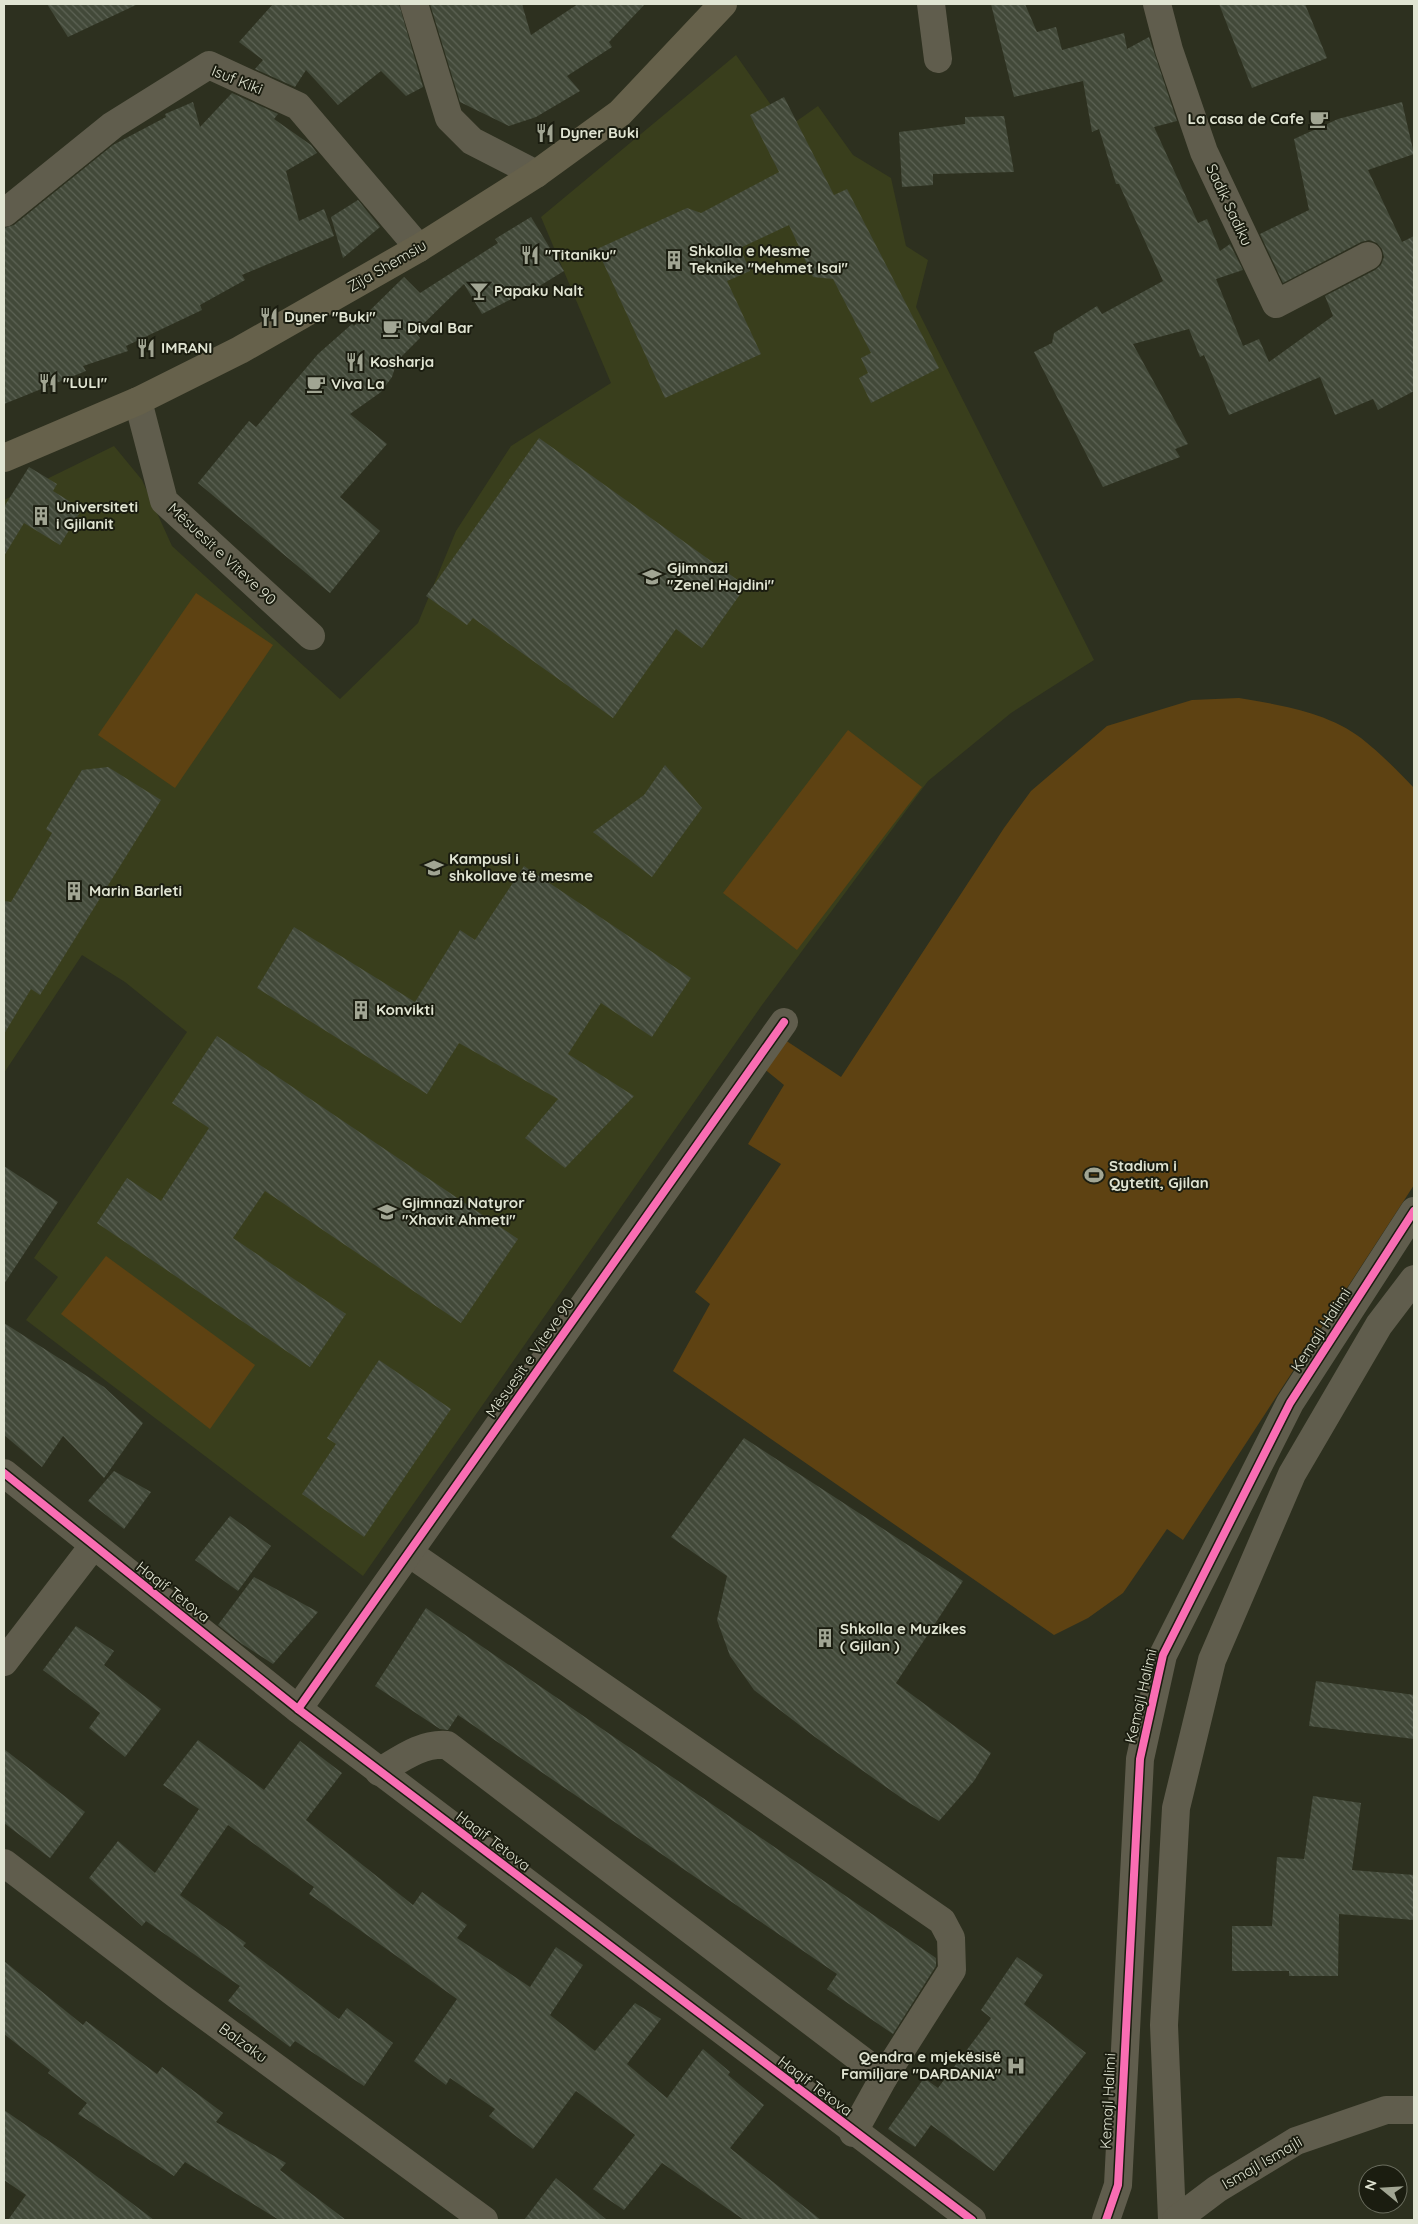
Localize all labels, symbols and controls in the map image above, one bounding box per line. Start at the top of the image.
street label: Isuf Kiki [209,61,265,98]
cafe icon: La casa de Cafe [1308,108,1330,130]
place label: La casa de Cafe [1188,109,1304,128]
restaurant icon: Dyner Buki [534,122,556,144]
place label: Dyner Buki [560,123,639,142]
street label: Sadik Sadiku [1202,161,1257,249]
street label: Zija Shemsiu [344,235,430,296]
place label: Shkolla e Mesme Teknike ''Mehmet Isai'' [689,241,848,277]
restaurant icon: "Titaniku" [519,244,541,266]
place label: "Titaniku" [545,245,617,264]
building icon: Shkolla e Mesme Teknike ''Mehmet Isai'' [663,249,685,271]
bar icon: Papaku Nalt [468,280,490,302]
place label: Papaku Nalt [494,281,583,300]
restaurant icon: Dyner "Buki" [258,306,280,328]
place label: Dyner "Buki" [284,307,376,326]
cafe icon: Dival Bar [381,317,403,339]
place label: Dival Bar [407,318,474,337]
restaurant icon: IMRANI [135,337,157,359]
place label: IMRANI [161,338,212,357]
restaurant icon: Kosharja [344,351,366,373]
place label: Kosharja [370,352,434,371]
restaurant icon: "LULI" [37,372,59,394]
place label: "LULI" [63,373,108,392]
cafe icon: Viva La [305,373,327,395]
place label: Viva La [331,374,385,393]
place label: Universiteti i Gjilanit [56,497,138,533]
street label: Mësuesit e Viteve 90 [164,499,281,609]
building icon: Universiteti i Gjilanit [30,505,52,527]
place label: Gjimnazi "Zenel Hajdini" [667,558,775,594]
school or university icon: Gjimnazi "Zenel Hajdini" [641,566,663,588]
place label: Kampusi i shkollave të mesme [449,849,593,885]
school or university icon: Kampusi i shkollave të mesme [423,857,445,879]
building icon: Marin Barleti [63,880,85,902]
place label: Marin Barleti [89,881,182,900]
building icon: Konvikti [350,999,372,1021]
place label: Konvikti [376,1000,434,1019]
place label: Stadium i Qytetit, Gjilan [1109,1156,1209,1192]
sports icon: Stadium i Qytetit, Gjilan [1083,1164,1105,1186]
place label: Gjimnazi Natyror "Xhavit Ahmeti" [402,1193,525,1229]
school or university icon: Gjimnazi Natyror "Xhavit Ahmeti" [376,1201,398,1223]
street label: Kemajl Halimi [1286,1284,1355,1375]
street label: Mësuesit e Viteve 90 [481,1294,578,1421]
street label: Haqif Tetova [133,1557,214,1626]
place label: Shkolla e Muzikes ( Gjilan ) [840,1619,966,1655]
building icon: Shkolla e Muzikes ( Gjilan ) [814,1627,836,1649]
street label: Kemajl Halimi [1120,1647,1161,1745]
street label: Haqif Tetova [452,1806,534,1875]
street label: Balzaku [215,2019,271,2066]
place label: Qendra e mjekësisë Familjare "DARDANIA" [841,2047,1002,2083]
street label: Haqif Tetova [774,2051,856,2120]
street label: Kemajl Halimi [1095,2052,1120,2149]
hospital icon: Qendra e mjekësisë Familjare "DARDANIA" [1005,2055,1027,2077]
street label: Ismajl Ismajli [1218,2132,1305,2193]
north arrow [1358,2164,1408,2214]
text: N [1360,2177,1381,2193]

